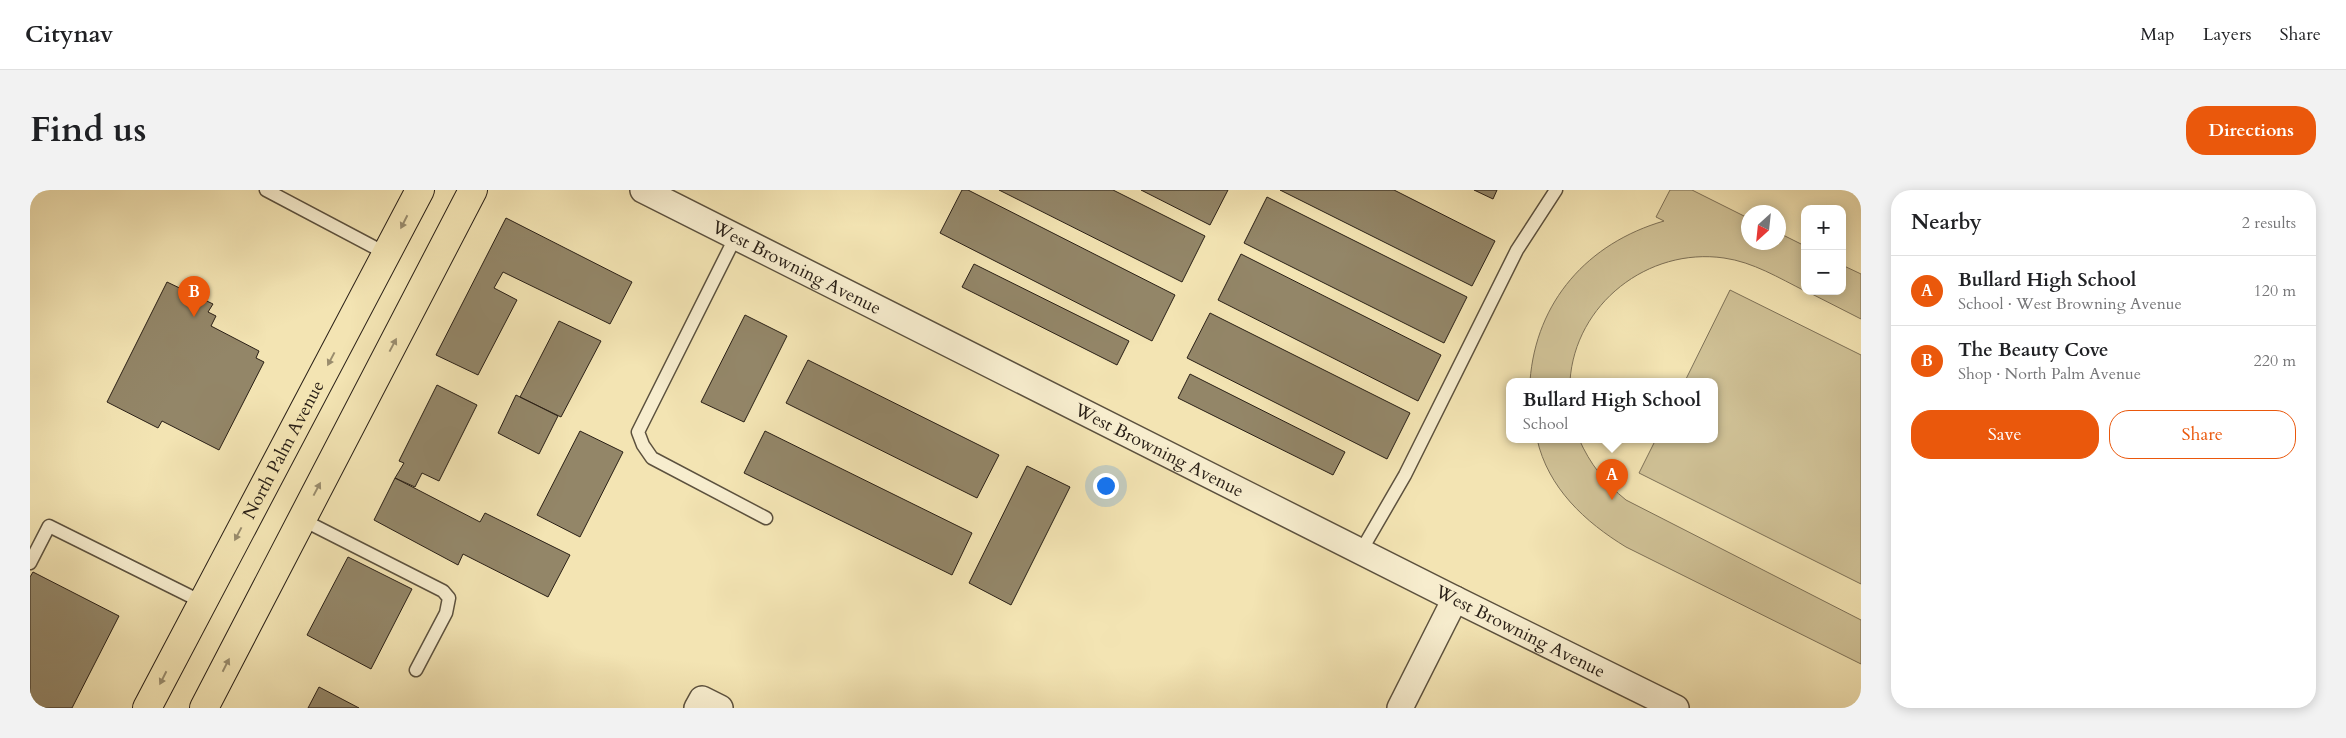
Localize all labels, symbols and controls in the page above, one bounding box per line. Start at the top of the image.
text: Citynav [25,18,113,51]
text: Map [2140,22,2175,47]
text: Layers [2203,22,2252,47]
text: Share [2280,22,2321,47]
text: Find us [30,106,146,154]
button: Directions [2186,106,2316,155]
north arrow [1741,205,1786,250]
map controls [1801,205,1846,295]
button: + [1801,205,1846,250]
text: Nearby [1911,208,1982,237]
text: 2 results [2242,212,2296,234]
street label: West Browning Avenue [707,214,886,320]
one-way arrow [399,215,408,229]
button: − [1801,250,1846,295]
text: Bullard High School [1958,267,2136,293]
pin: B [178,276,210,317]
text: A [1921,280,1933,302]
text: 120 m [2254,280,2296,302]
text: School · West Browning Avenue [1958,293,2182,315]
text: The Beauty Cove [1958,337,2108,363]
one-way arrow [389,338,397,352]
text: B [1921,350,1933,372]
text: 220 m [2254,350,2296,372]
one-way arrow [327,352,335,367]
text: Shop · North Palm Avenue [1958,363,2141,385]
street label: North Palm Avenue [236,376,330,523]
popup [1506,378,1718,443]
text: Bullard High School [1523,387,1701,413]
street label: West Browning Avenue [1069,396,1248,503]
button: Save [1911,410,2099,459]
button: Share [2109,410,2296,459]
text: School [1523,413,1568,435]
pin: A [1596,459,1628,500]
your location [1093,473,1119,499]
one-way arrow [313,482,321,496]
one-way arrow [234,527,243,541]
street label: West Browning Avenue [1430,578,1609,684]
one-way arrow [222,657,230,672]
one-way arrow [159,670,167,685]

